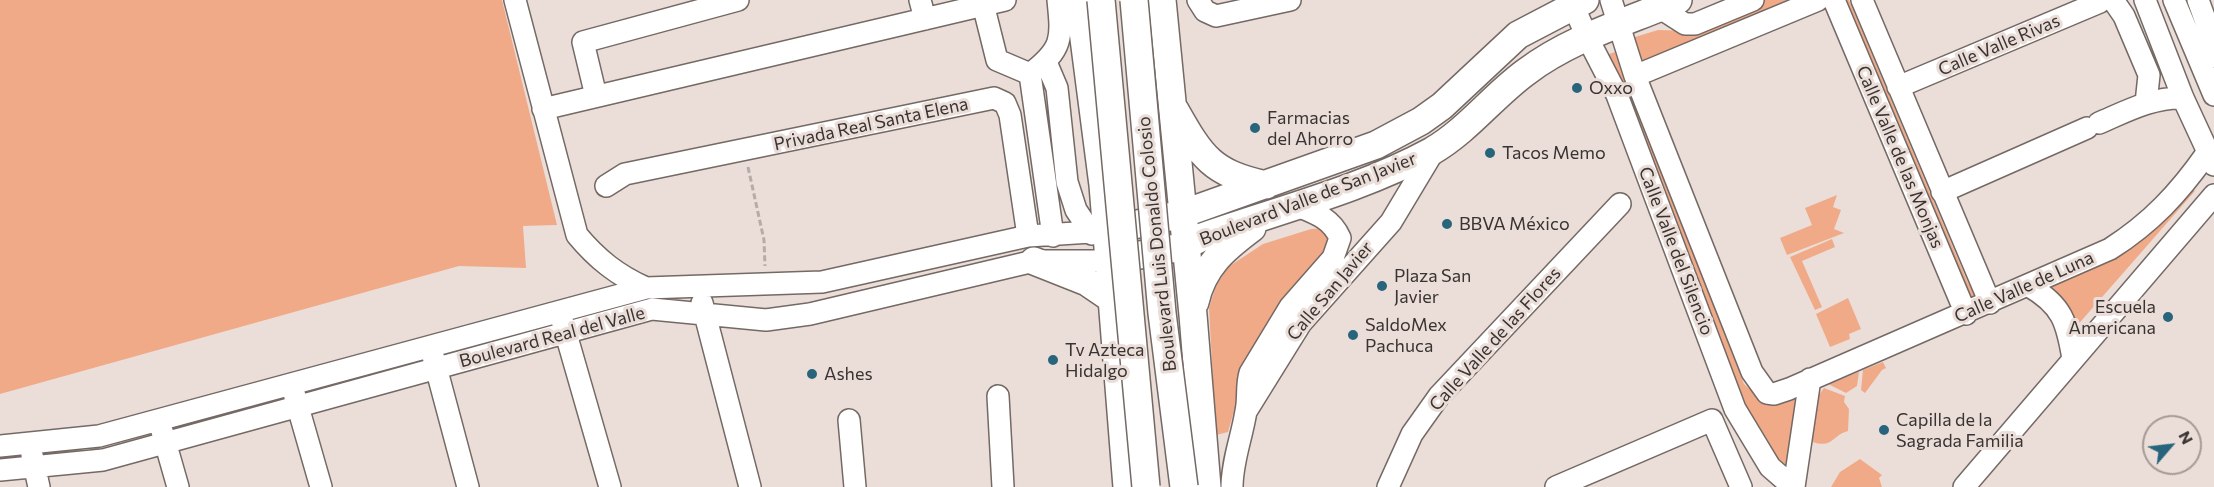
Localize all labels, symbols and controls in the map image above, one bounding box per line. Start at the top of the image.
street label: Calle Valle Rivas [1935,10,2063,80]
street label: Calle Valle de las Monjas [1852,63,1948,251]
place label: Oxxo [1589,77,1633,99]
marker: Oxxo [1570,81,1584,95]
street label: Privada Real Santa Elena [772,93,970,155]
place label: Farmacias del Ahorro [1267,107,1353,150]
street label: Boulevard Luis Donaldo Colosio [1133,115,1181,373]
marker: Farmacias del Ahorro [1248,121,1262,135]
place label: Tacos Memo [1502,142,1606,164]
marker: Tacos Memo [1483,146,1497,160]
street label: Boulevard Valle de San Javier [1197,148,1419,250]
street label: Calle Valle del Silencio [1634,164,1718,338]
place label: BBVA México [1459,213,1570,235]
marker: BBVA México [1440,217,1454,231]
street label: Calle San Javier [1282,237,1378,345]
street label: Calle Valle de Luna [1951,247,2097,327]
street label: Calle Valle de las Flores [1425,263,1565,415]
place label: Plaza San Javier [1394,265,1471,308]
marker: Plaza San Javier [1375,279,1389,293]
place label: Escuela Americana [2069,296,2156,338]
street label: Boulevard Real del Valle [457,302,647,372]
marker: Escuela Americana [2161,310,2175,324]
place label: SaldoMex Pachuca [1365,314,1447,356]
marker: SaldoMex Pachuca [1346,328,1360,342]
place label: Tv Azteca Hidalgo [1065,339,1144,382]
marker: Tv Azteca Hidalgo [1046,353,1060,367]
place label: Ashes [824,363,873,385]
marker: Ashes [805,367,819,381]
place label: Capilla de la Sagrada Familia [1896,409,2024,452]
north arrow [2142,415,2202,475]
marker: Capilla de la Sagrada Familia [1877,423,1891,437]
text: N [2175,427,2198,447]

